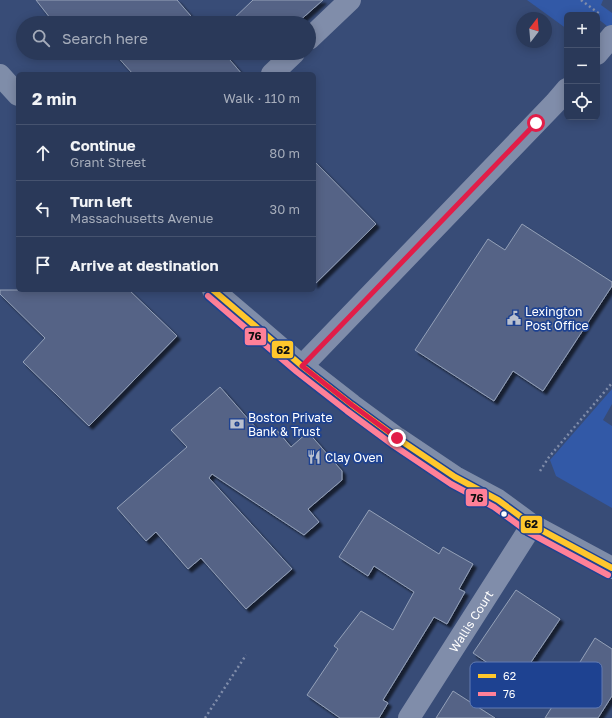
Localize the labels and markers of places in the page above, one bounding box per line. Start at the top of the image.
place label: Lexington Post Office [525,304,589,333]
public building icon: Lexington Post Office [506,310,522,326]
place label: Boston Private Bank & Trust [248,410,333,439]
bank icon: Boston Private Bank & Trust [229,416,245,432]
restaurant icon: Clay Oven [306,449,322,465]
place label: Clay Oven [325,450,383,465]
unlabelled marker [499,509,509,519]

